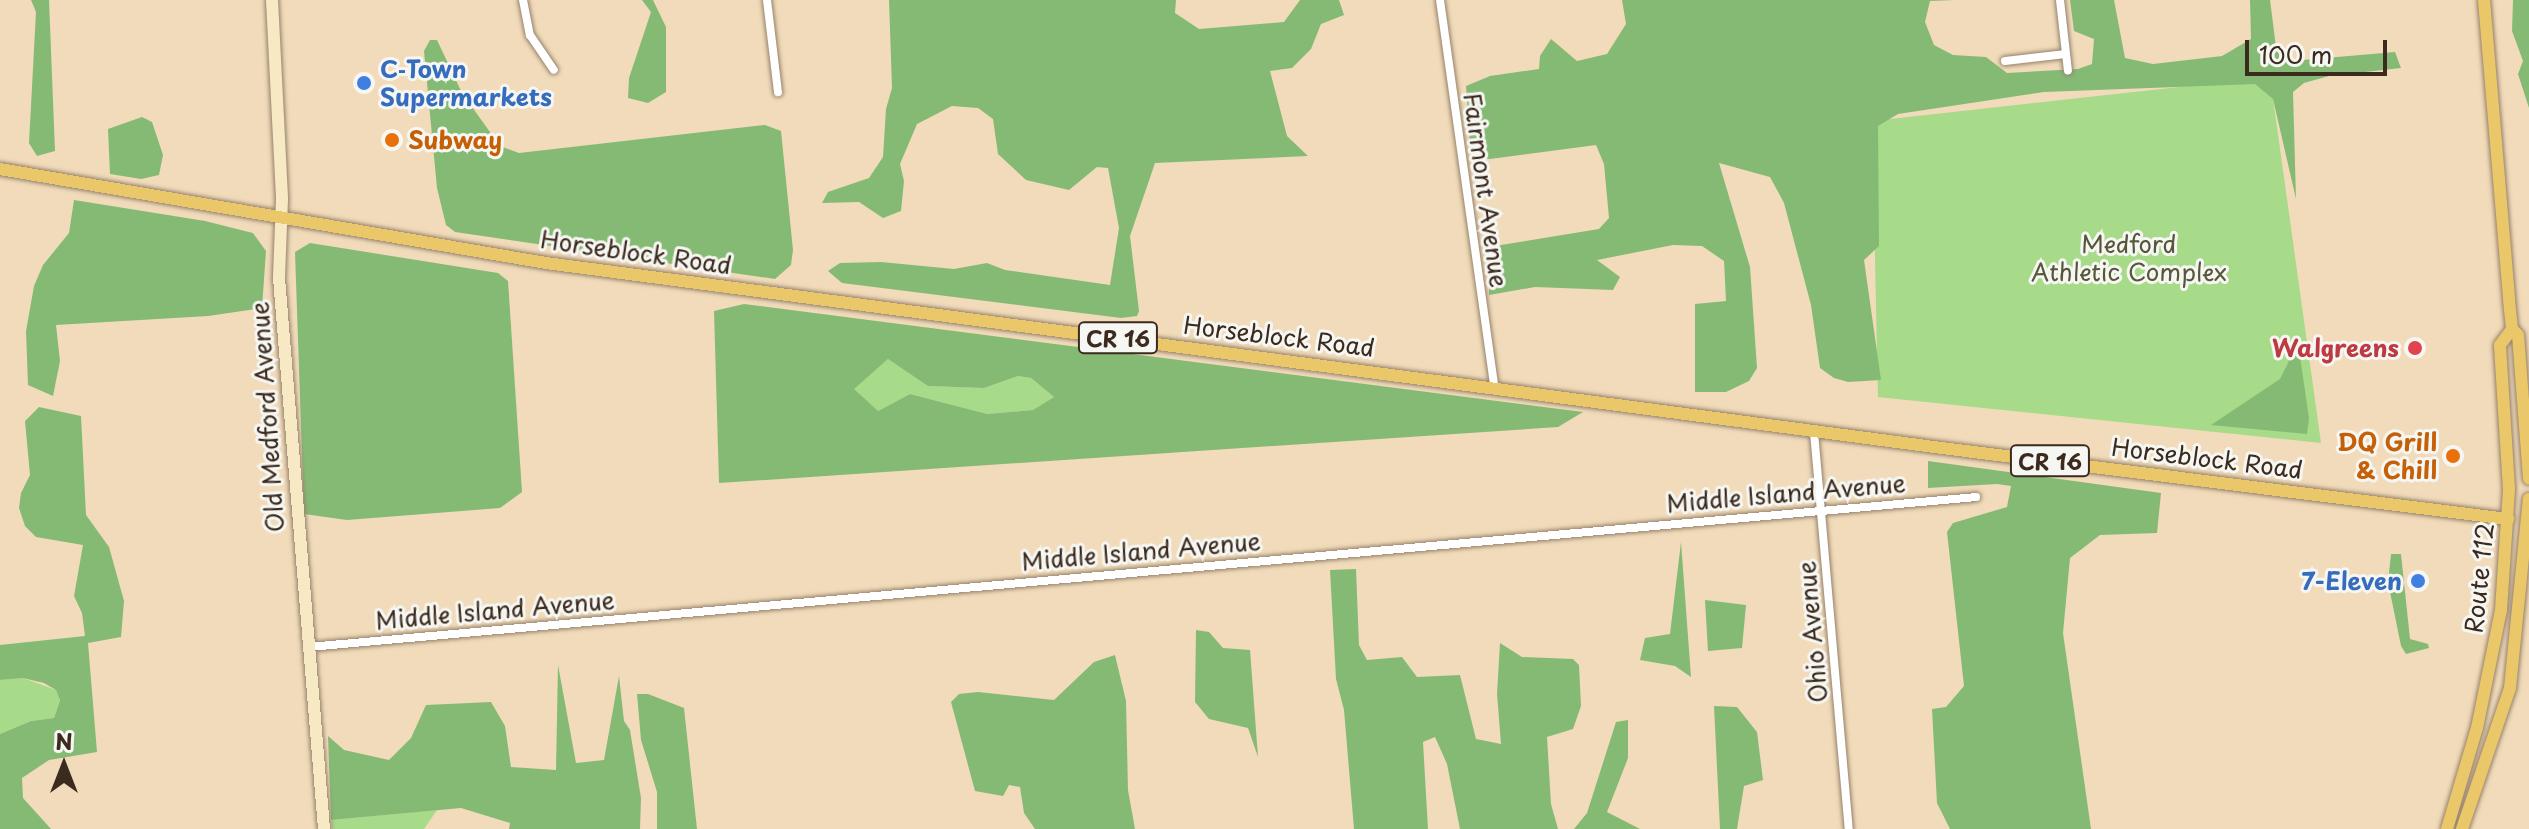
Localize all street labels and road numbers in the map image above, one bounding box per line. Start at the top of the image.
street label: Fairmont Avenue [1458,91,1514,289]
street label: Horseblock Road [539,224,733,280]
street label: Old Medford Avenue [244,300,290,534]
street label: Horseblock Road [1182,310,1376,362]
road number: CR 16 [1076,320,1160,356]
street label: Horseblock Road [2110,432,2304,484]
road number: CR 16 [2008,443,2092,479]
street label: Middle Island Avenue [1664,468,1908,518]
street label: Route 112 [2459,521,2499,635]
street label: Middle Island Avenue [1019,526,1263,576]
street label: Ohio Avenue [1791,560,1833,704]
street label: Middle Island Avenue [373,585,617,635]

